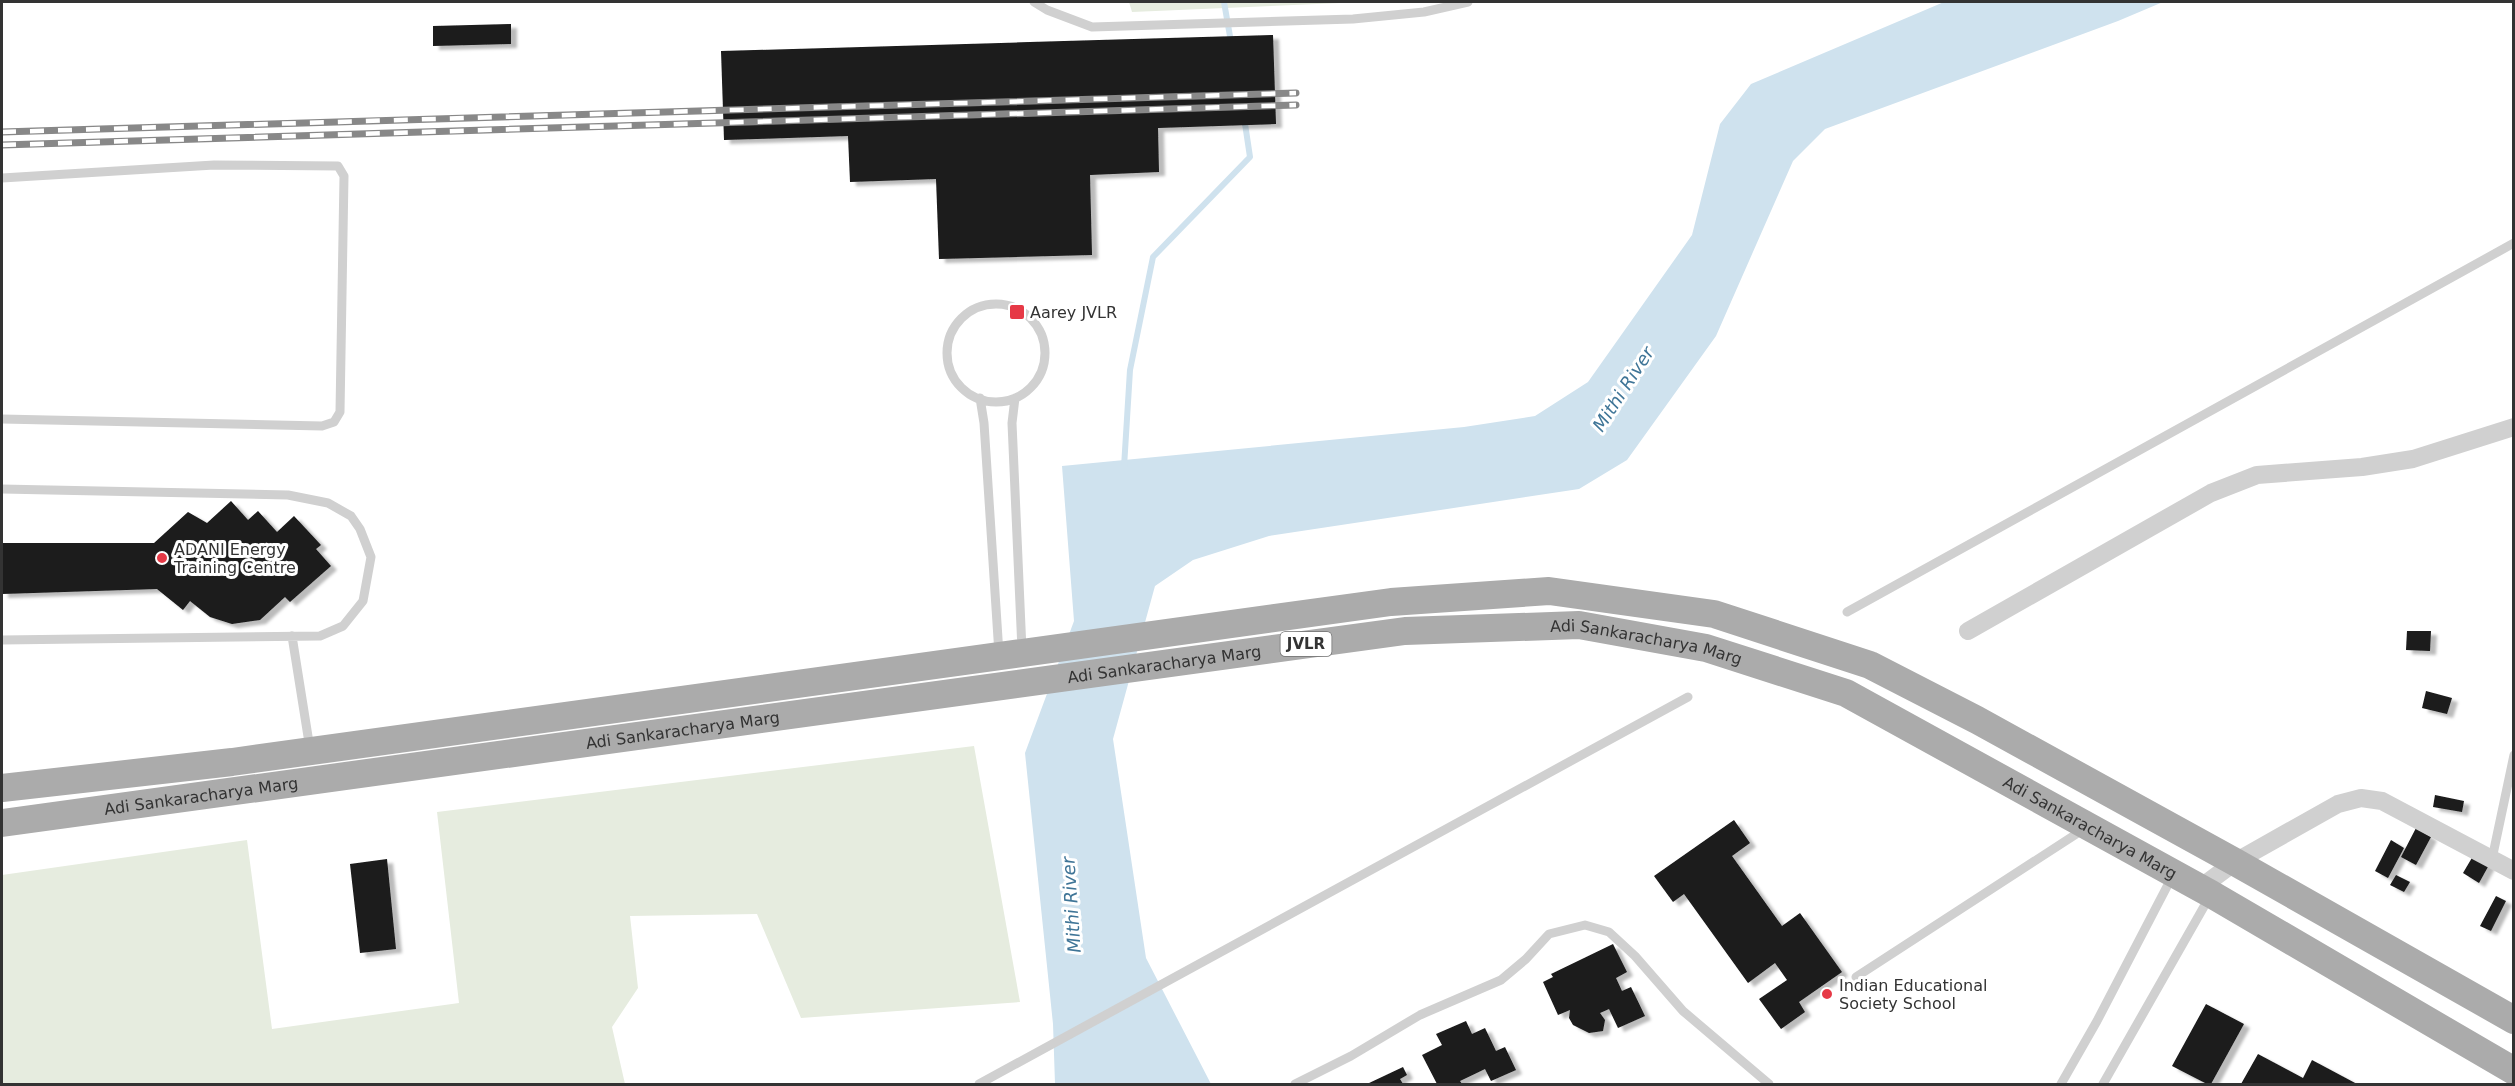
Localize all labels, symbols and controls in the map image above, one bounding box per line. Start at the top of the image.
marker: Aarey JVLR [1008,303,1026,321]
place label: Aarey JVLR [1030,303,1117,322]
water label: Mithi River [1588,342,1659,435]
place label: ADANI Energy Training Centre [173,540,296,577]
marker: ADANI Energy Training Centre [155,551,169,565]
street label: Adi Sankaracharya Marg [1550,615,1745,669]
road number: JVLR [1280,632,1332,656]
street label: Adi Sankaracharya Marg [1066,641,1262,687]
street label: Adi Sankaracharya Marg [585,707,781,753]
street label: Adi Sankaracharya Marg [2000,772,2180,883]
street label: Adi Sankaracharya Marg [103,773,299,818]
water label: Mithi River [1057,855,1085,954]
place label: Indian Educational Society School [1839,976,1987,1013]
marker: Indian Educational Society School [1820,987,1834,1001]

